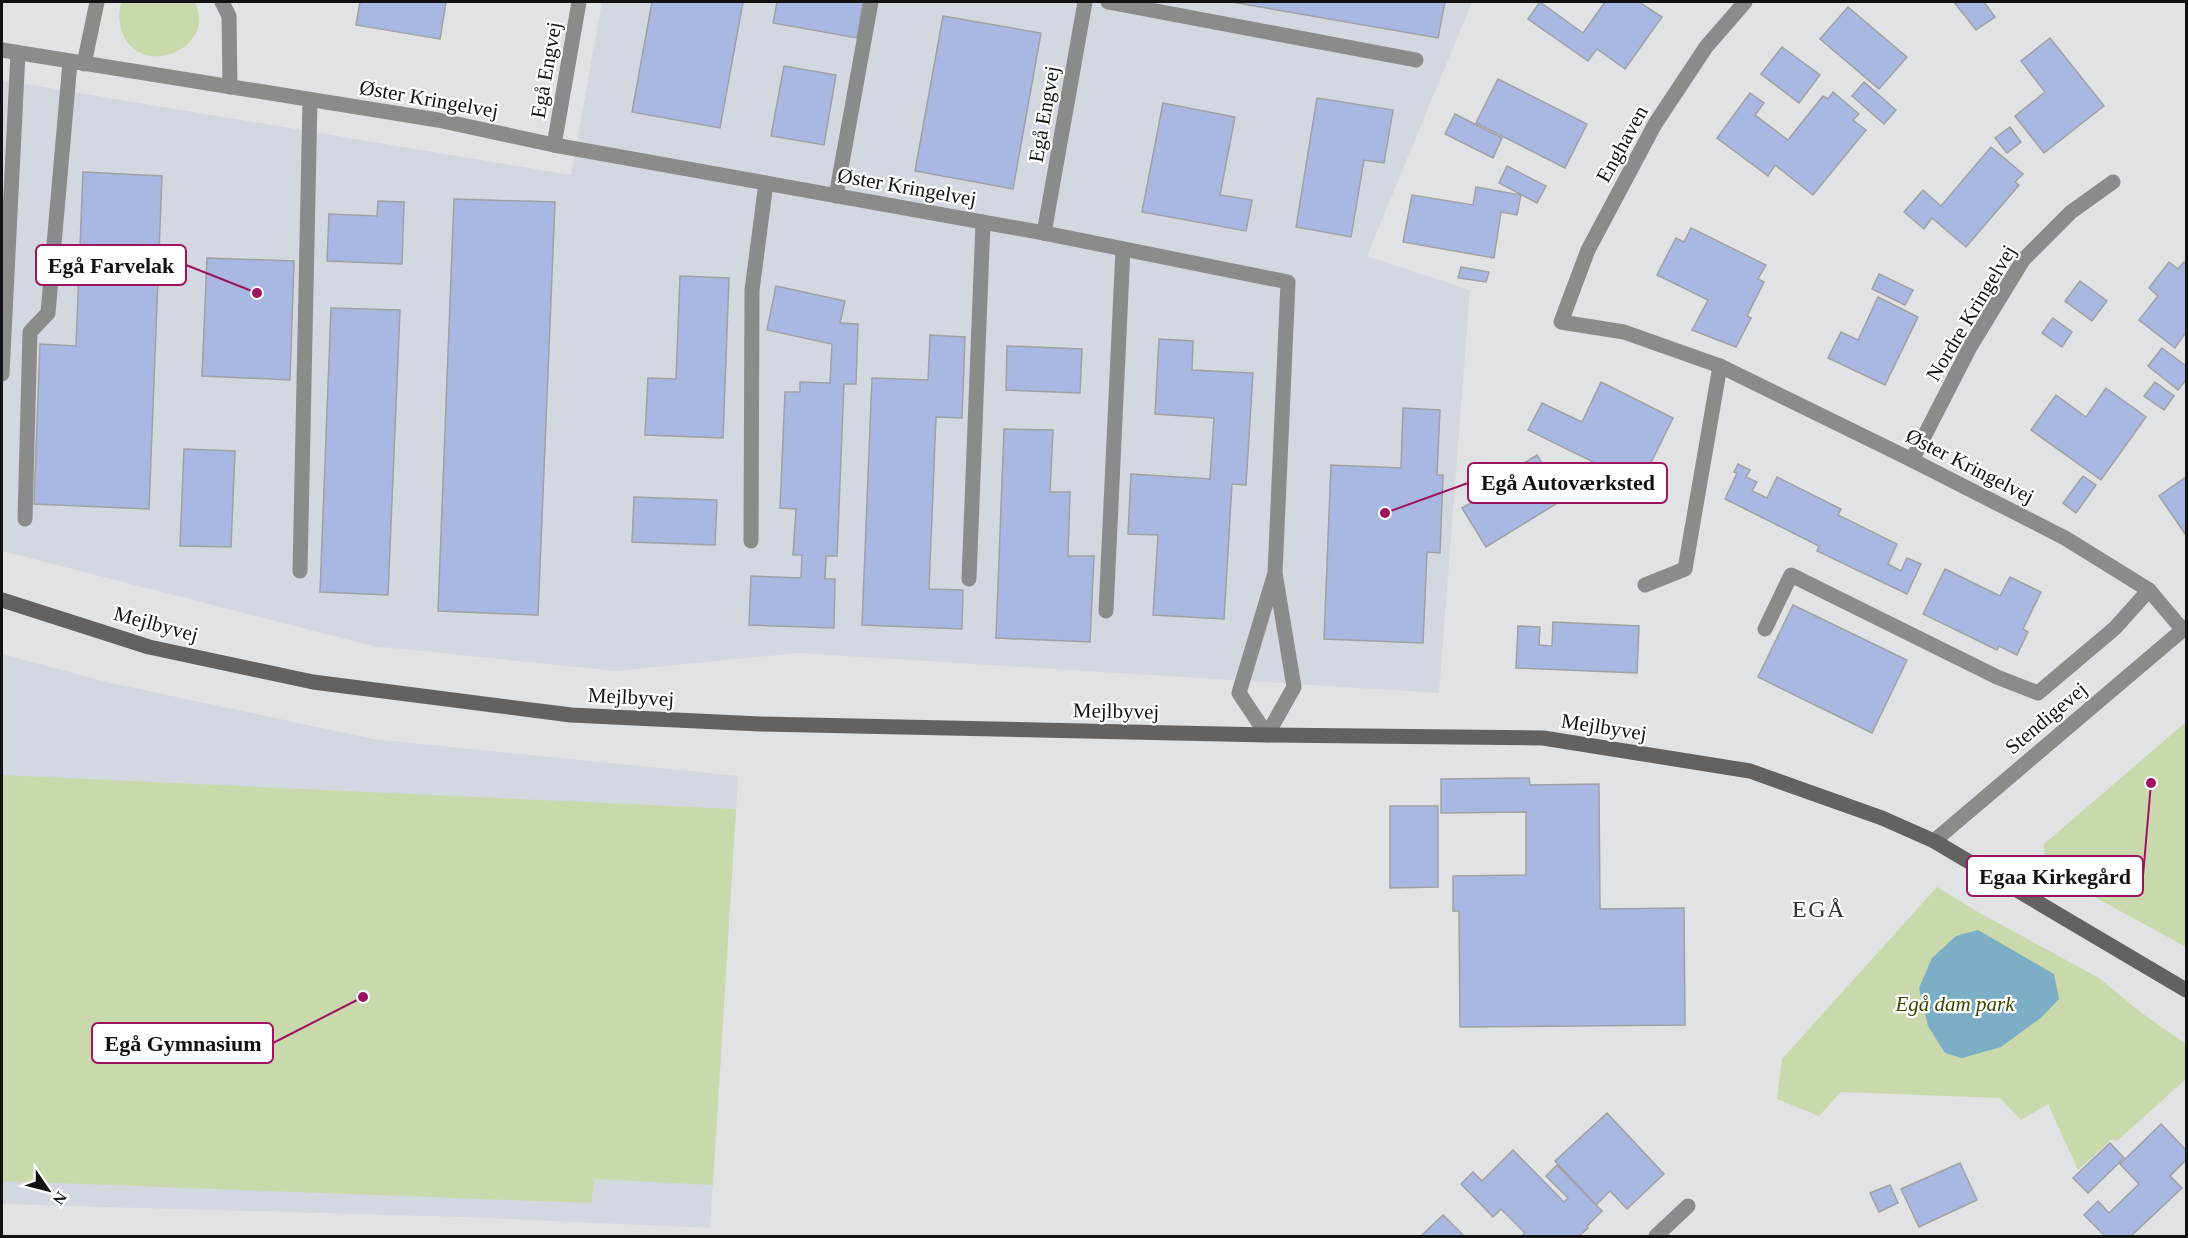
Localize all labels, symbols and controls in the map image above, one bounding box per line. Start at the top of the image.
street label: Egå Engvej [526,20,566,120]
street label: Egå Engvej [1024,64,1064,164]
street label: Øster Kringelvej [358,75,500,123]
street label: Enghaven [1591,101,1653,187]
street label: Øster Kringelvej [836,163,978,211]
street label: Nordre Kringelvej [1921,241,2021,385]
callout: Egå Farvelak [36,245,186,285]
text: Egå Farvelak [48,253,175,278]
street label: Øster Kringelvej [1902,423,2038,509]
callout: Egå Autoværksted [1468,463,1667,503]
text: Egå Autoværksted [1481,470,1655,495]
street label: Mejlbyvej [111,601,201,647]
street label: Stendigevej [2000,677,2092,759]
street label: Mejlbyvej [587,683,675,711]
street label: Mejlbyvej [1073,698,1159,724]
street label: Mejlbyvej [1559,708,1649,746]
callout: Egaa Kirkegård [1967,856,2143,896]
text: Egaa Kirkegård [1979,864,2131,889]
district label: EGÅ [1792,896,1846,922]
park label: Egå dam park [1895,992,2015,1016]
callout: Egå Gymnasium [92,1023,273,1063]
text: Egå Gymnasium [104,1031,262,1056]
north arrow [18,1160,78,1220]
text: N [49,1189,70,1208]

